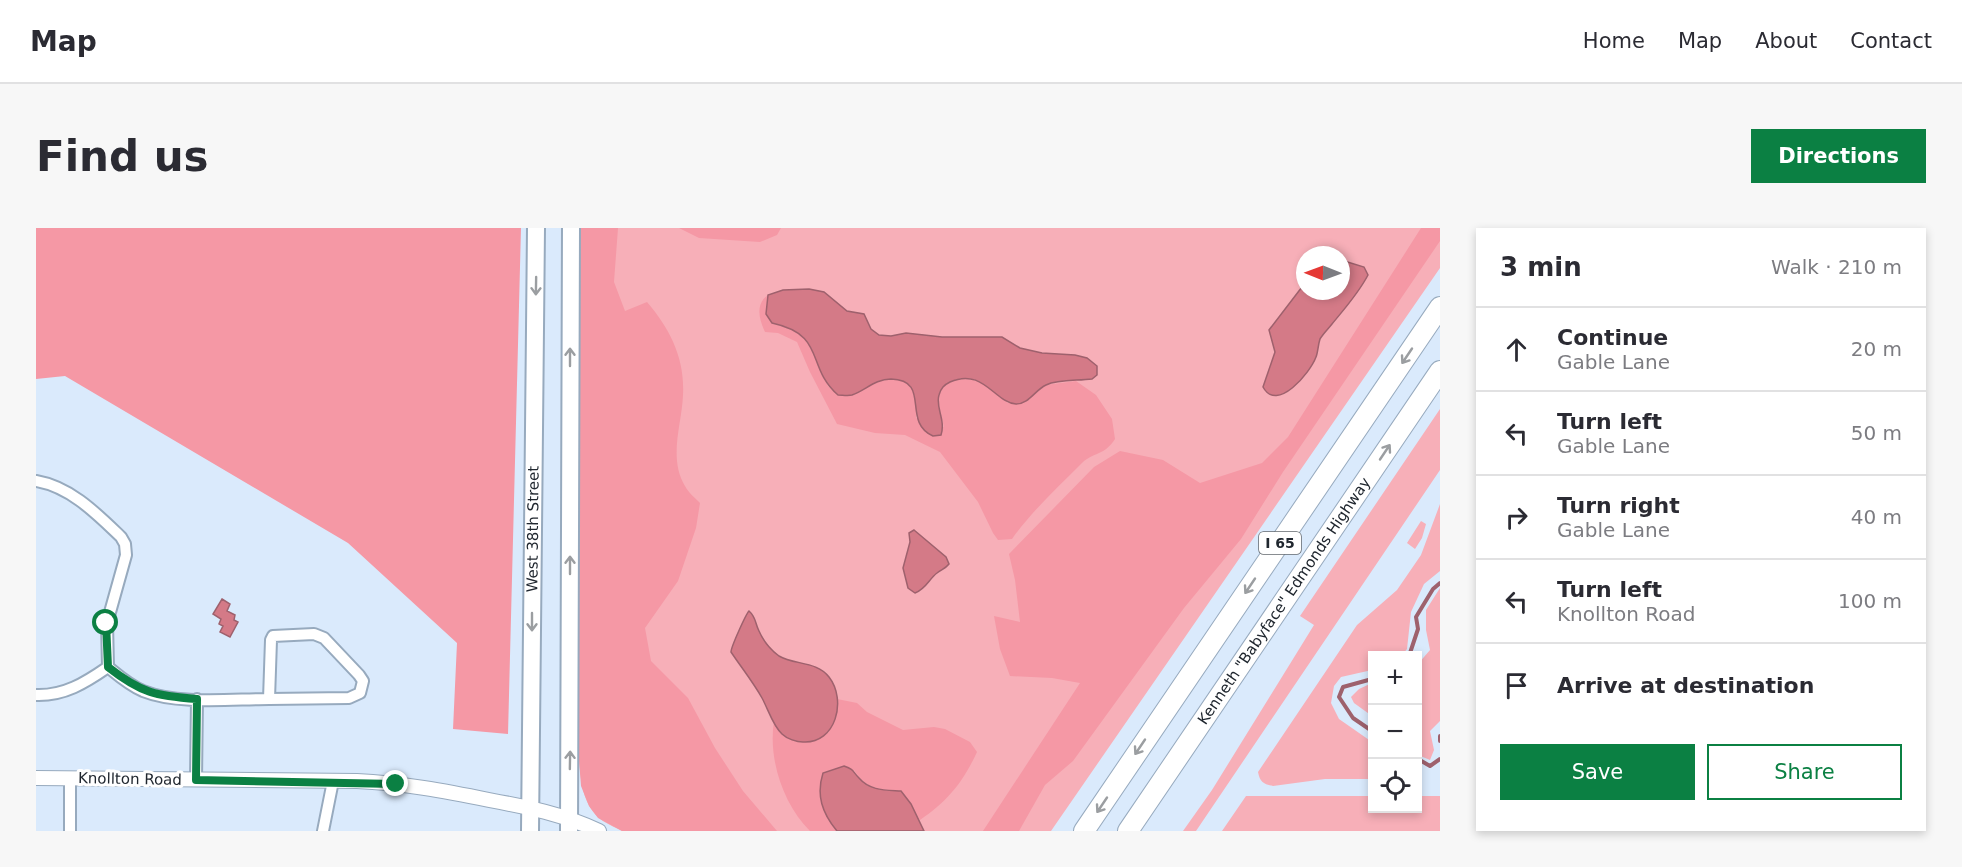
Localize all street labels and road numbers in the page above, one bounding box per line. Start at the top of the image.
street label: West 38th Street [523,466,543,592]
street label: Kenneth "Babyface" Edmonds Highway [1194,474,1374,728]
road number: I 65 [1259,532,1301,554]
street label: Knollton Road [78,769,182,789]

